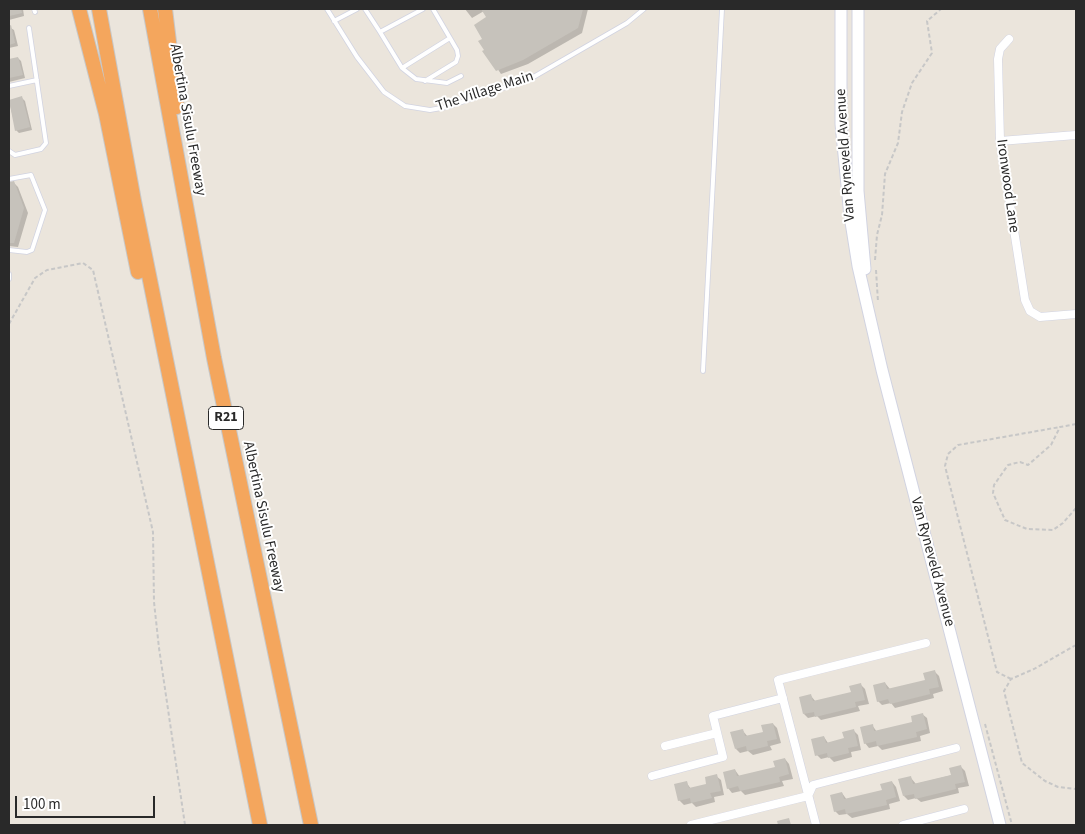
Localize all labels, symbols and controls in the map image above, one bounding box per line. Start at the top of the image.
street label: Albertina Sisulu Freeway [165,43,209,197]
street label: The Village Main [434,68,536,116]
street label: Van Ryneveld Avenue [832,88,860,222]
street label: Ironwood Lane [992,138,1022,234]
road number: R21 [208,406,244,429]
street label: Albertina Sisulu Freeway [238,440,288,594]
street label: Van Ryneveld Avenue [906,495,958,629]
scale bar [18,786,158,818]
text: 100 m [23,794,61,815]

